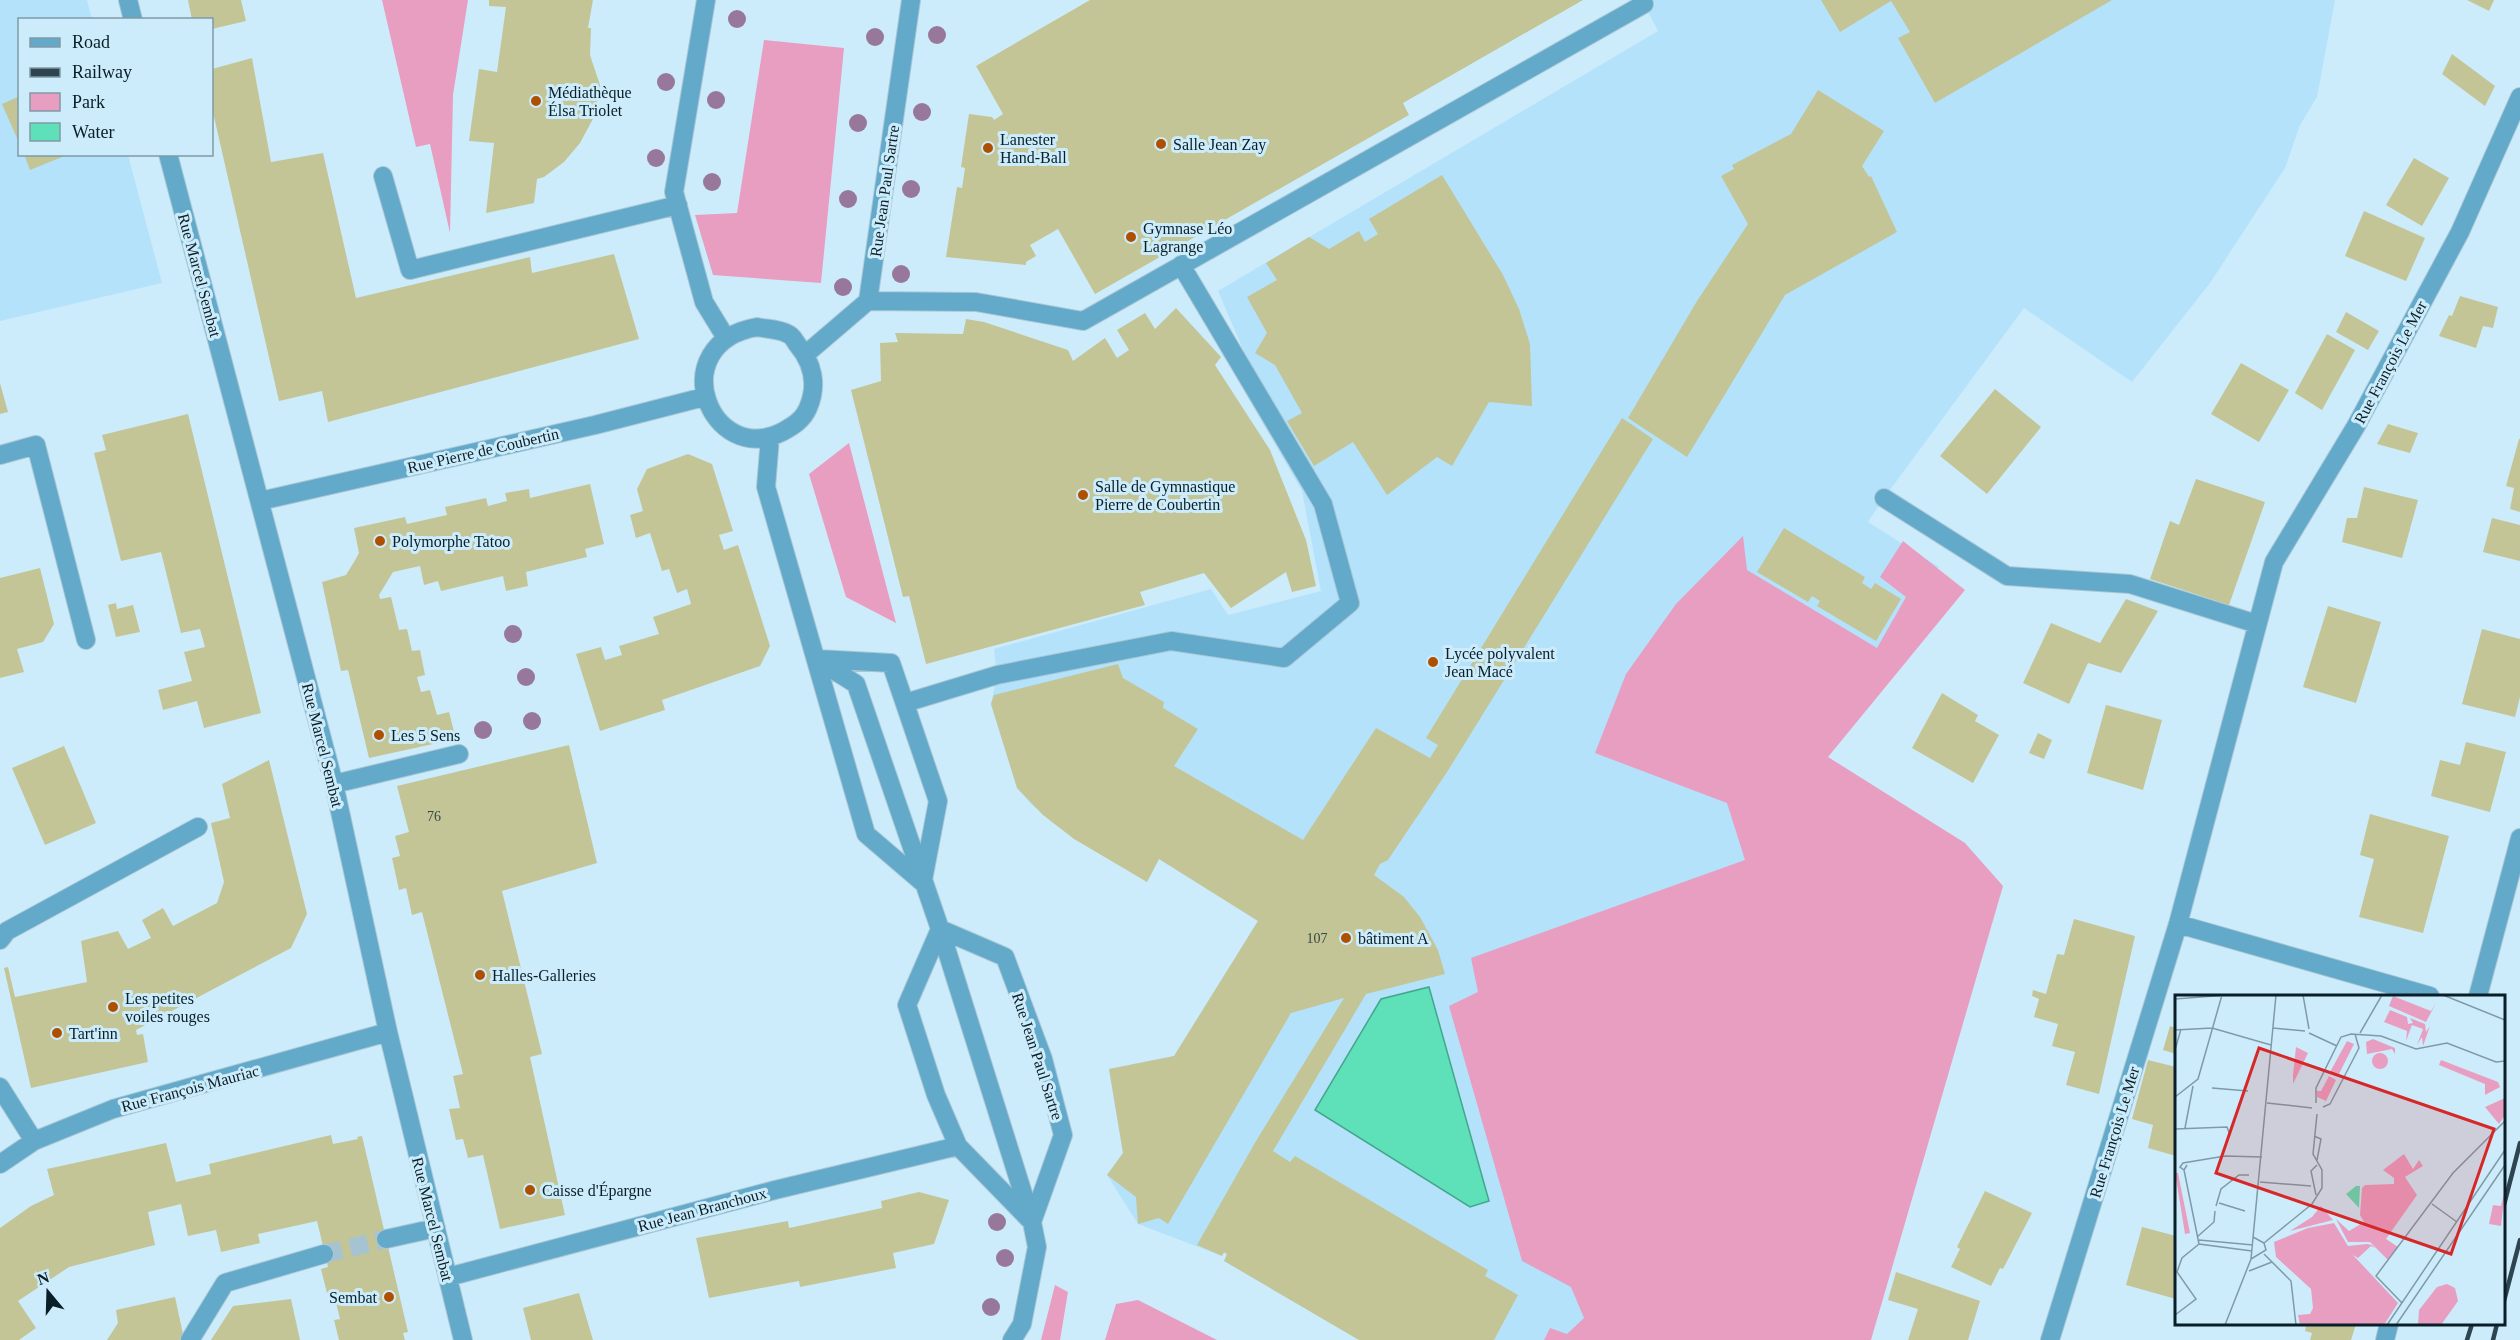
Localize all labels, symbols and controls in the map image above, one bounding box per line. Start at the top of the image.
legend [18,18,213,156]
text: Road [72,32,110,52]
text: Railway [72,62,132,82]
place label: Médiathèque Élsa Triolet [548,84,632,119]
text: Park [72,92,105,112]
marker: Médiathèque Élsa Triolet [529,94,543,108]
text: Water [72,122,115,142]
street label: Rue Jean Paul Sartre [867,124,902,258]
place label: Lanester Hand-Ball [1000,131,1067,166]
place label: Salle Jean Zay [1173,136,1266,154]
marker: Salle Jean Zay [1154,137,1168,151]
marker: Lanester Hand-Ball [981,141,995,155]
street label: Rue Marcel Sembat [175,212,224,339]
place label: Gymnase Léo Lagrange [1143,220,1232,256]
marker: Gymnase Léo Lagrange [1124,230,1138,244]
street label: Rue François Le Mer [2351,297,2431,427]
street label: Rue Pierre de Coubertin [406,425,561,476]
place label: Salle de Gymnastique Pierre de Coubertin [1095,478,1235,513]
marker: Salle de Gymnastique Pierre de Coubertin [1076,488,1090,502]
place label: Polymorphe Tatoo [392,533,510,551]
marker: Polymorphe Tatoo [373,534,387,548]
place label: Lycée polyvalent Jean Macé [1445,645,1555,680]
marker: Lycée polyvalent Jean Macé [1426,655,1440,669]
street label: Rue Marcel Sembat [299,681,346,809]
place label: Les 5 Sens [391,727,460,744]
marker: Les 5 Sens [372,728,386,742]
house number: 76 [427,809,441,824]
place label: bâtiment A [1358,930,1429,947]
house number: 107 [1307,931,1328,946]
marker: bâtiment A [1339,931,1353,945]
place label: Halles-Galleries [492,967,596,984]
marker: Halles-Galleries [473,968,487,982]
place label: Les petites voiles rouges [125,990,210,1026]
street label: Rue Jean Paul Sartre [1009,990,1066,1122]
inset map [2175,995,2505,1325]
marker: Les petites voiles rouges [106,1000,120,1014]
place label: Tart'inn [69,1025,118,1042]
marker: Tart'inn [50,1026,64,1040]
street label: Rue François Mauriac [119,1062,261,1116]
street label: Rue François Le Mer [2086,1064,2144,1200]
street label: Rue Marcel Sembat [409,1155,456,1283]
place label: Caisse d'Épargne [542,1181,652,1200]
marker: Caisse d'Épargne [523,1183,537,1197]
street label: Rue Jean Branchoux [636,1184,768,1235]
north arrow [18,1262,78,1322]
text: N [35,1268,52,1288]
place label: Sembat [329,1289,378,1306]
marker: Sembat [382,1290,396,1304]

